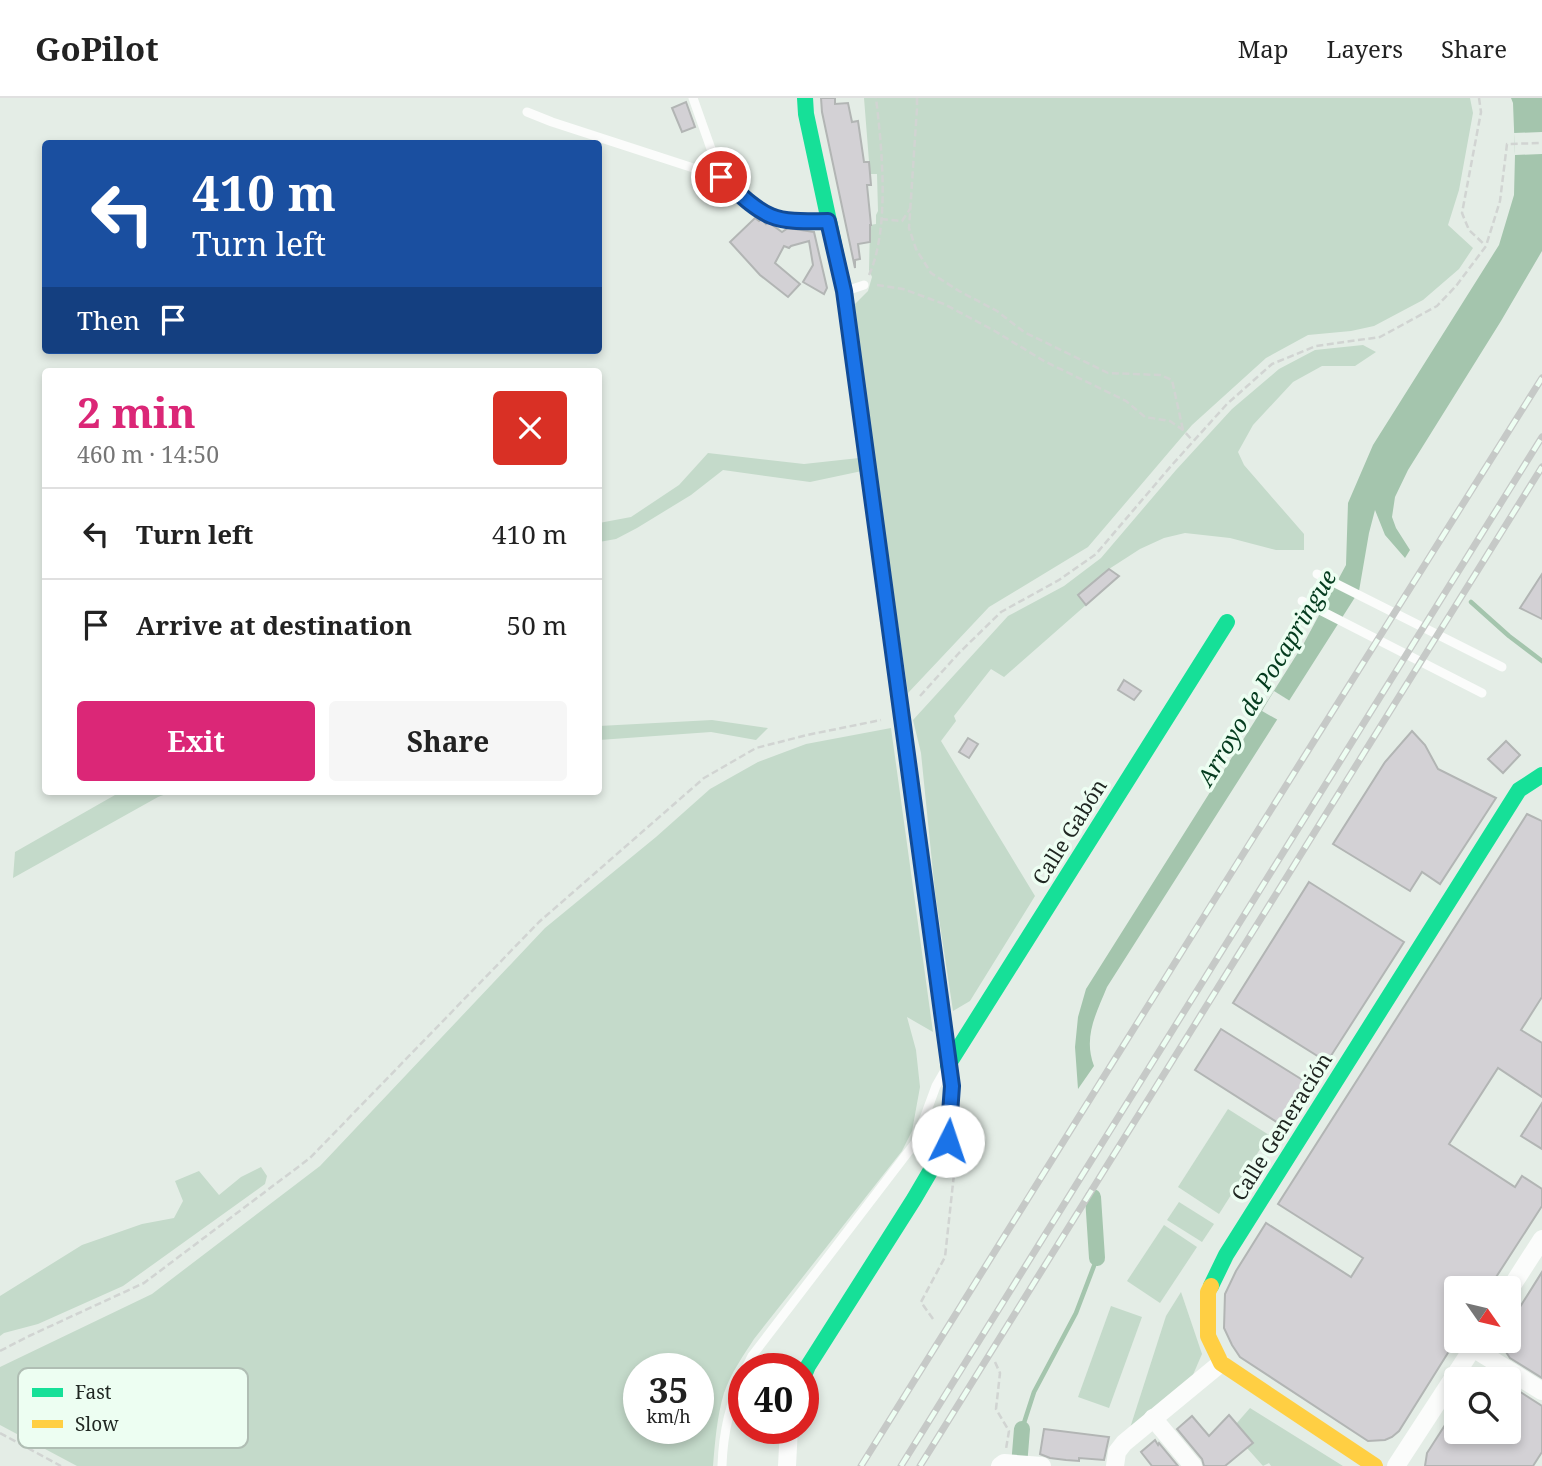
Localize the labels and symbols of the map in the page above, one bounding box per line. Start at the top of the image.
pin [691,147,751,207]
water label: Arroyo de Pocapringue [1188,564,1343,793]
street label: Calle Gabón [1026,773,1113,890]
street label: Calle Generación [1224,1047,1338,1206]
position arrow [911,1104,985,1178]
north arrow [1444,1276,1521,1353]
speed limit sign: 40 [728,1353,819,1444]
legend [18,1368,248,1448]
text: Fast [75,1379,112,1405]
text: Slow [75,1411,119,1437]

